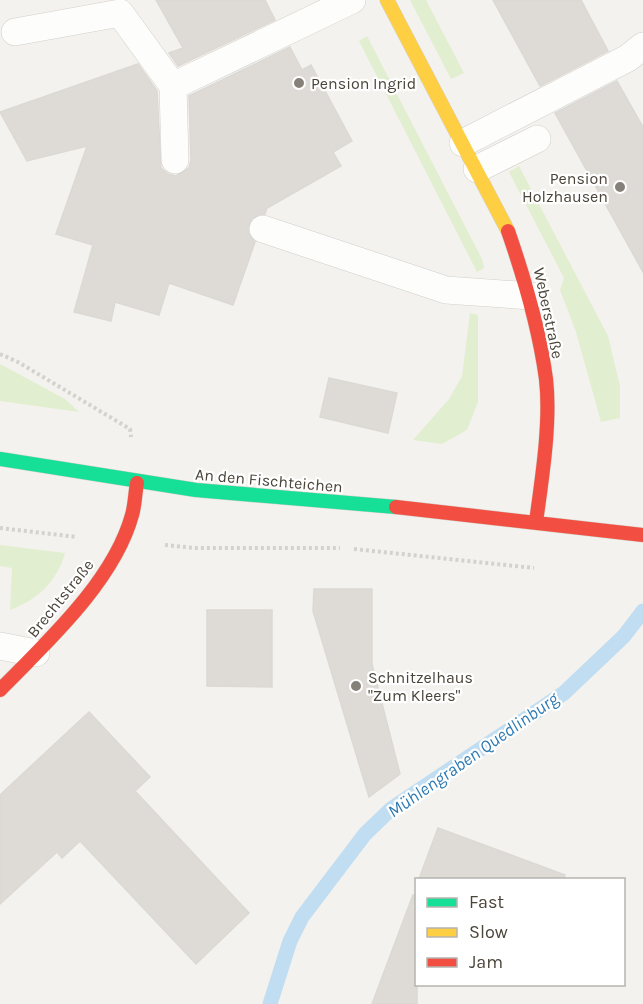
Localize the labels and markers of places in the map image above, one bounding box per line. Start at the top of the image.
place label: Pension Ingrid [311,74,416,93]
marker: Pension Ingrid [292,76,306,90]
place label: Pension Holzhausen [522,169,608,206]
marker: Pension Holzhausen [613,180,627,194]
place label: Schnitzelhaus "Zum Kleers" [368,668,473,705]
marker: Schnitzelhaus "Zum Kleers" [349,679,363,693]

